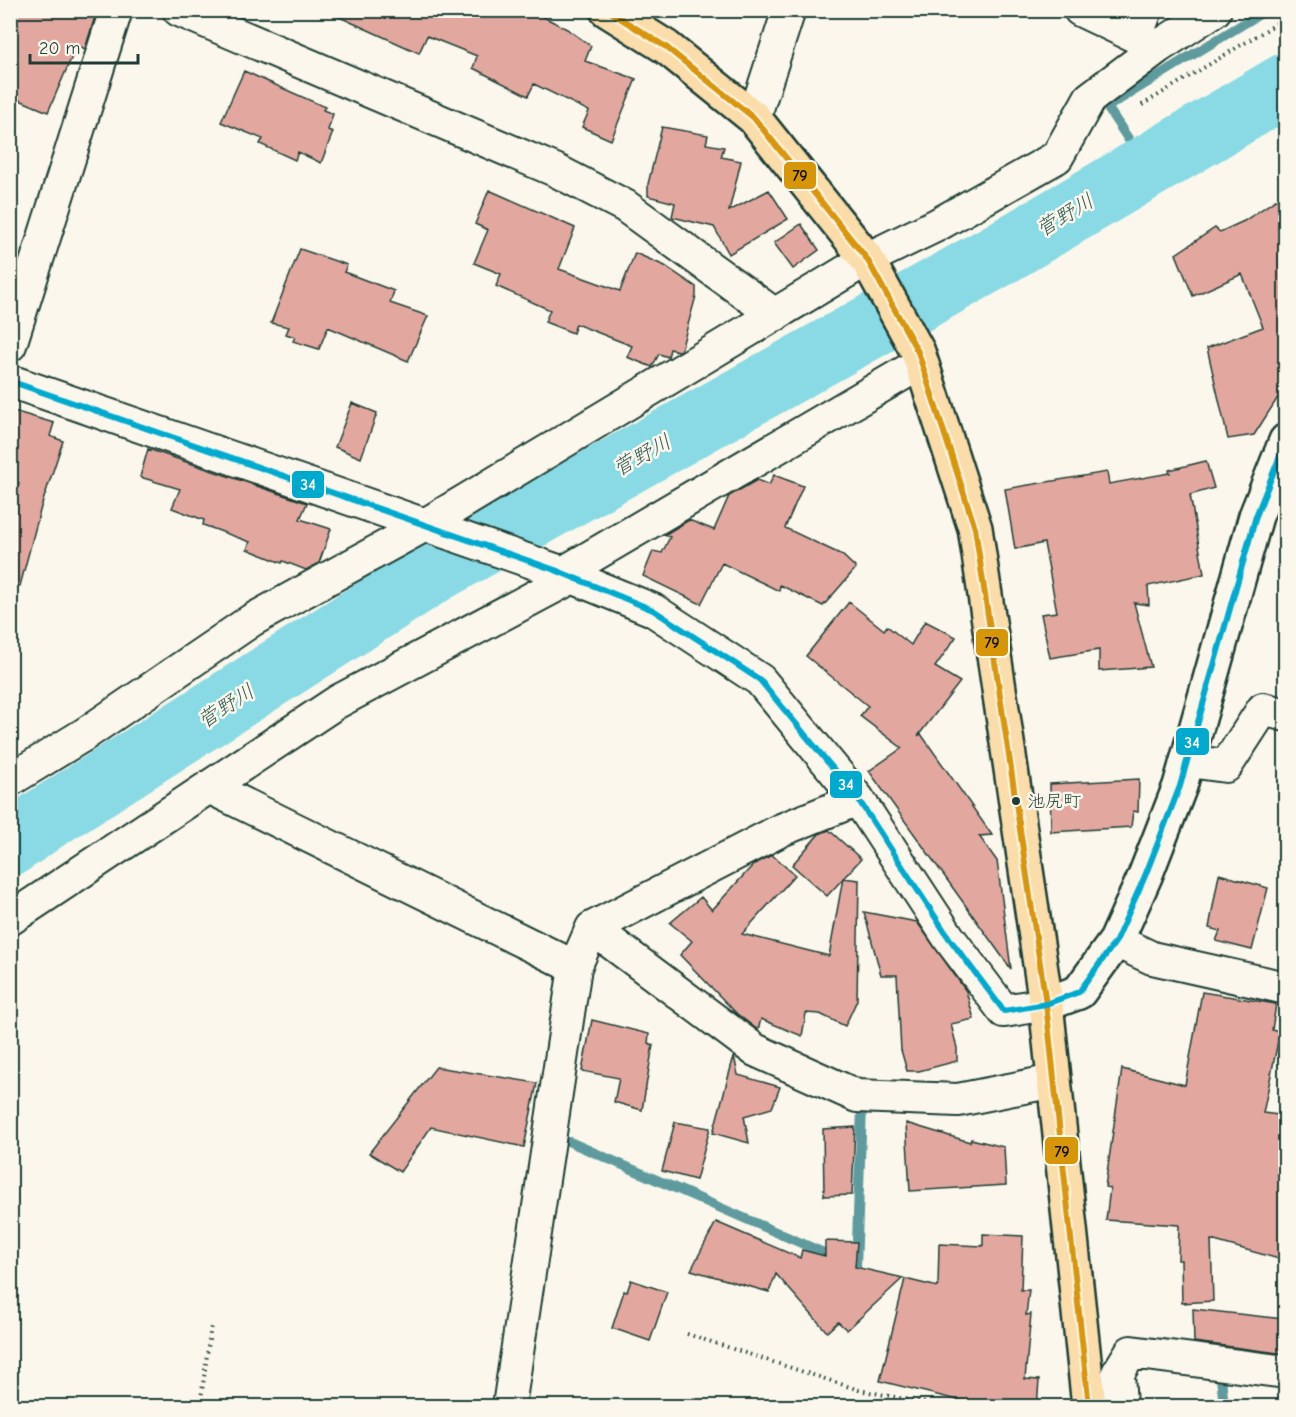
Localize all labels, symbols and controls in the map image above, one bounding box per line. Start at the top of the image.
scale bar [30,27,138,65]
text: 20 m [39,38,80,59]
line badge: 79 [783,161,817,190]
text: 79 [792,167,808,185]
water label: 菅野川 [1032,188,1098,242]
water label: 菅野川 [609,429,675,481]
line badge: 34 [291,470,325,499]
text: 34 [300,476,316,494]
line badge: 79 [975,628,1009,657]
text: 79 [984,634,1000,652]
water label: 菅野川 [193,679,259,733]
line badge: 34 [1175,727,1210,756]
text: 34 [1184,734,1200,752]
line badge: 34 [829,770,863,799]
text: 34 [838,776,854,794]
place label: 池尻町 [1027,791,1081,812]
marker: 池尻町 [1010,795,1022,807]
line badge: 79 [1044,1136,1079,1165]
text: 79 [1054,1143,1070,1161]

